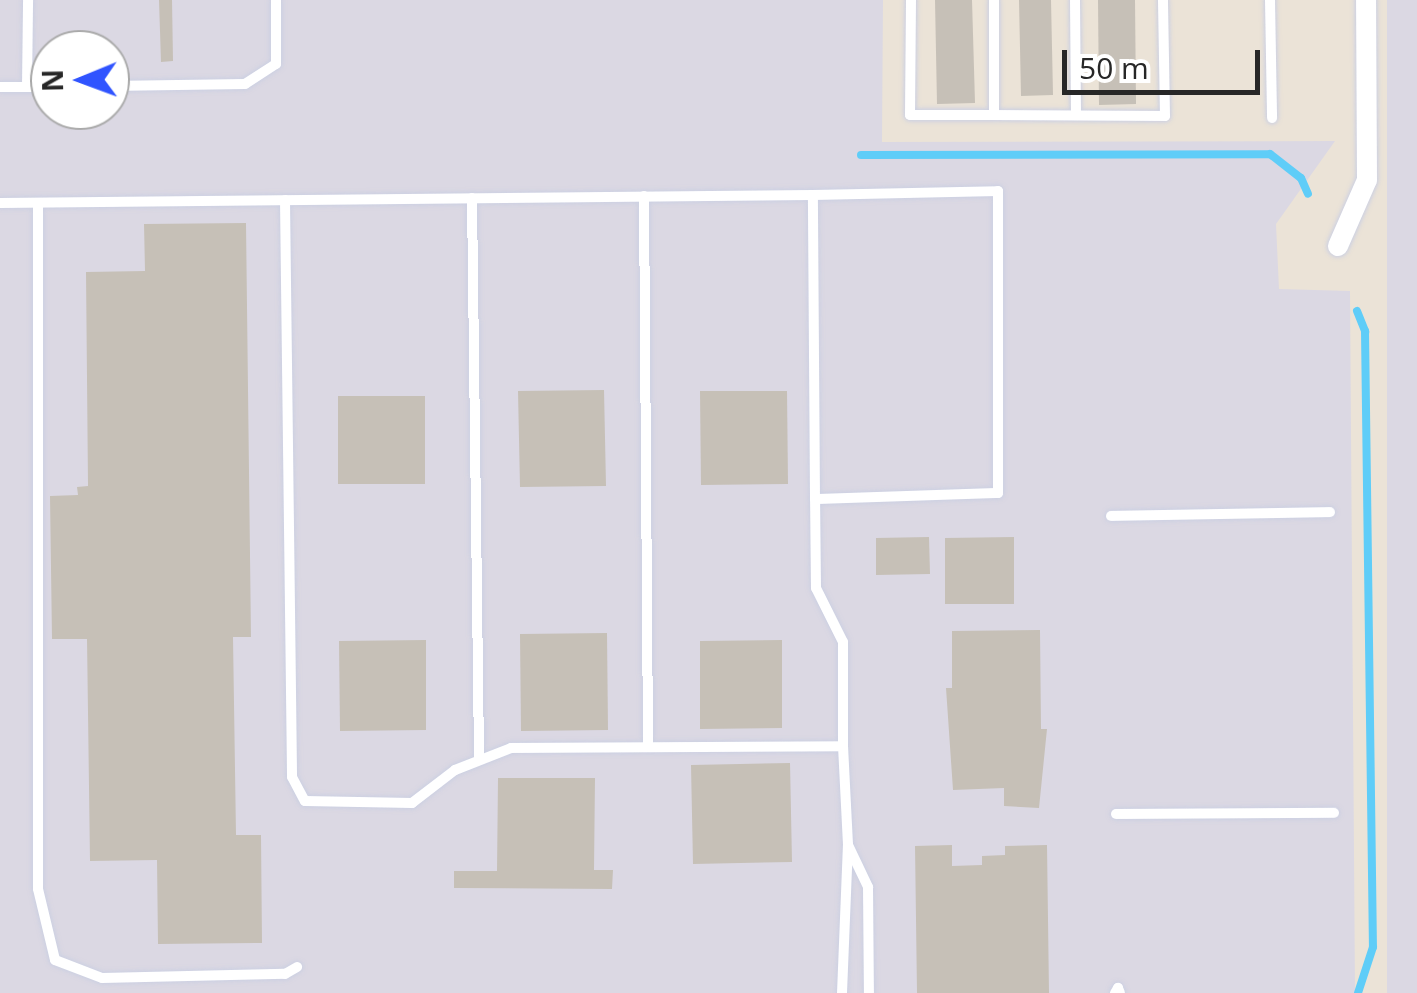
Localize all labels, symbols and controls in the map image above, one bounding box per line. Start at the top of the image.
north arrow [30,30,130,130]
scale bar [1067,30,1264,92]
text: 50 m [1079,47,1149,88]
text: N [33,69,71,92]

